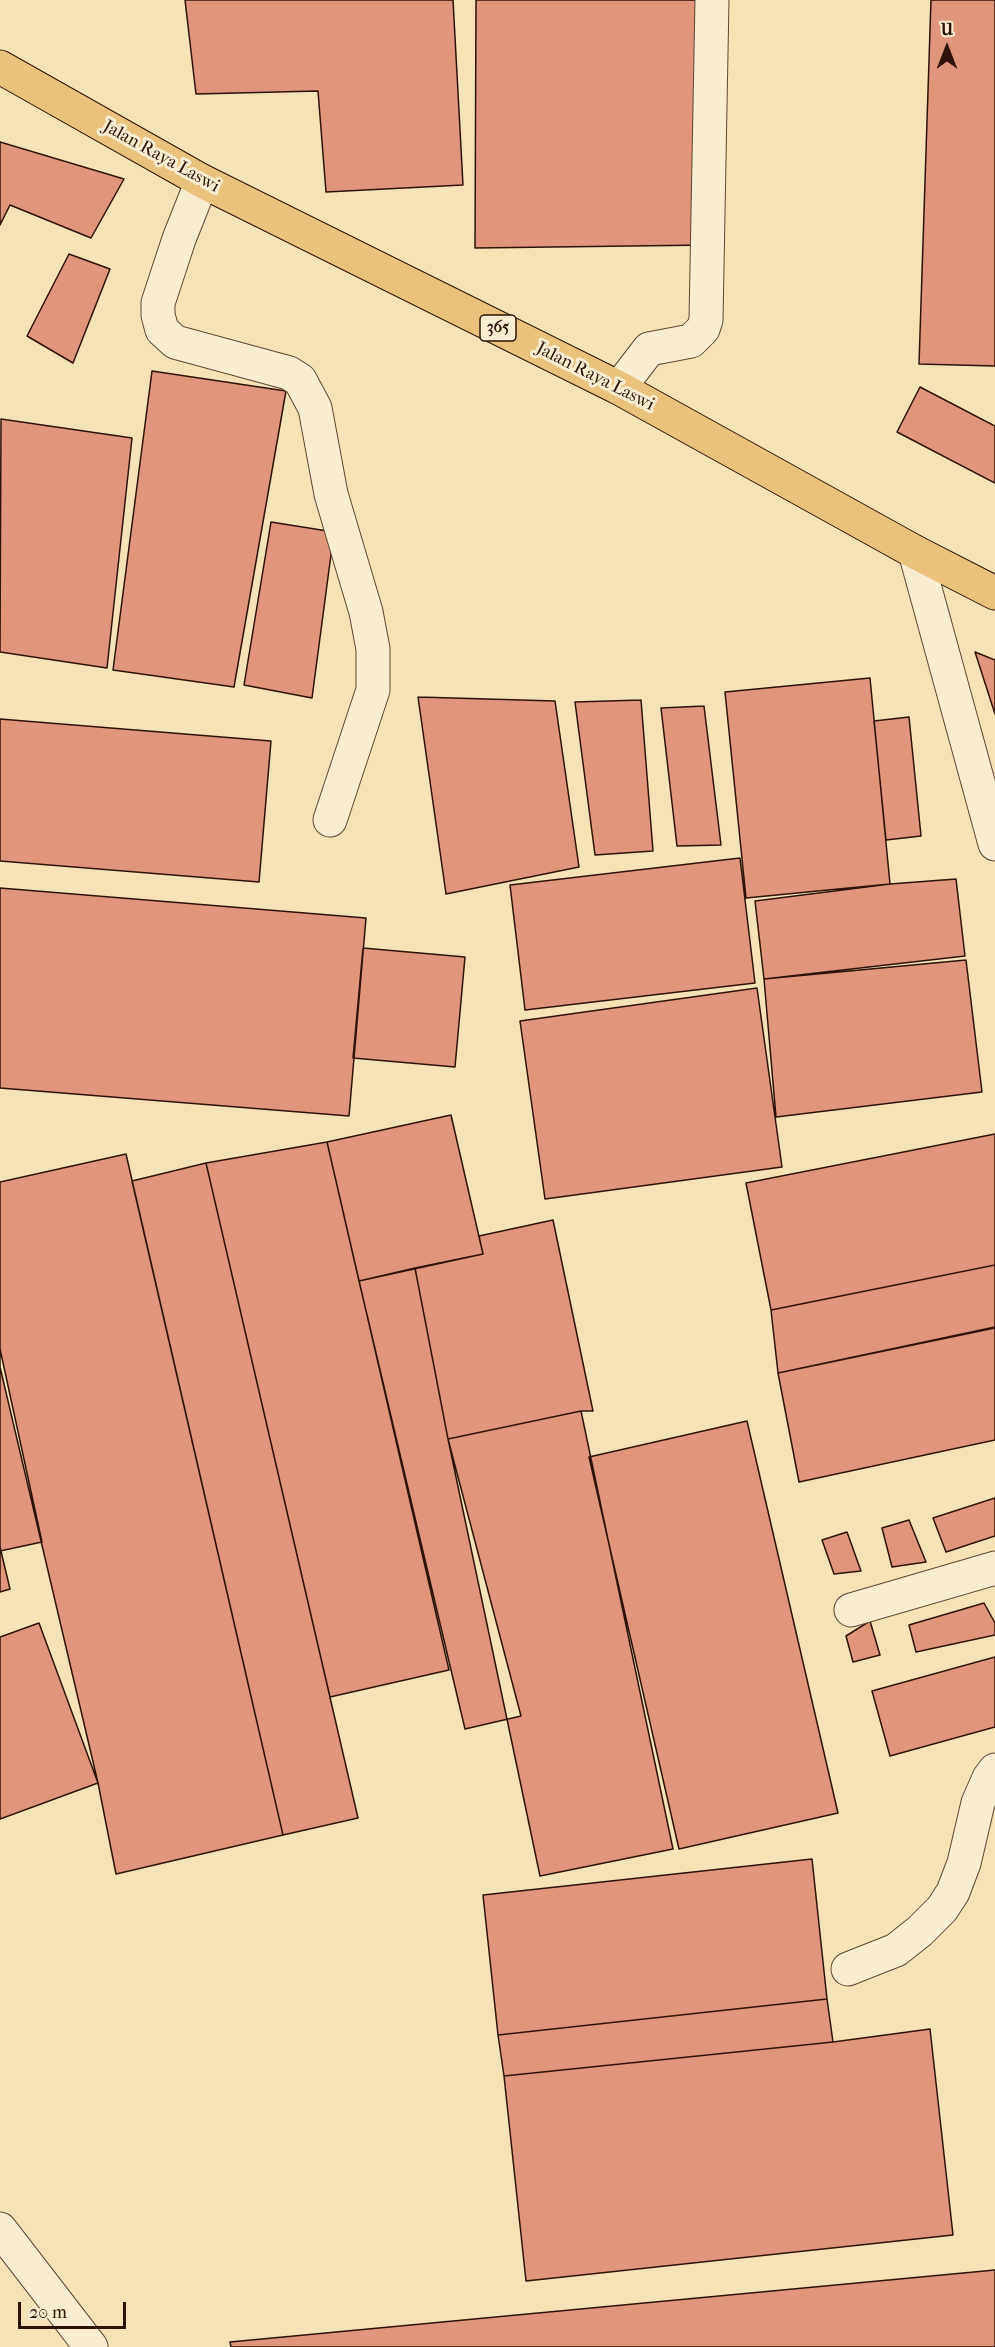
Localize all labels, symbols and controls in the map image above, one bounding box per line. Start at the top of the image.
north arrow [917,18,977,78]
text: U [941,20,953,39]
street label: Jalan Raya Laswi [99,116,223,198]
road number: 365 [480,315,516,341]
street label: Jalan Raya Laswi [532,338,658,416]
scale bar [21,2290,129,2328]
text: 20 m [29,2302,67,2323]

